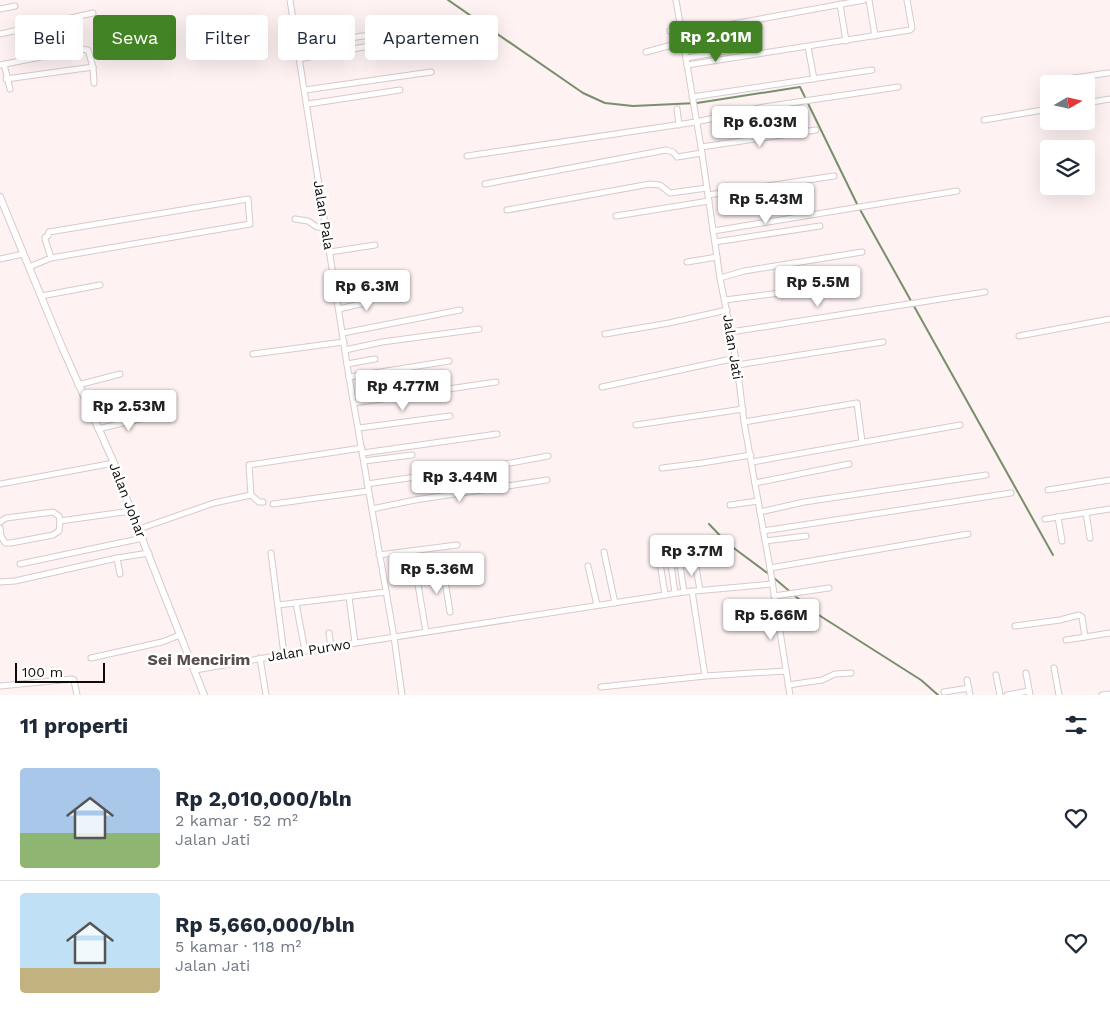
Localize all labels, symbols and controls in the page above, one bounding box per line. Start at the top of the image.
chip: Beli [15,15,83,60]
chip: Sewa [93,15,176,60]
chip: Filter [186,15,268,60]
chip: Baru [278,15,355,60]
chip: Apartemen [365,15,498,60]
pin: Rp 2.01M [664,20,768,63]
text: Rp 2.01M [680,27,752,46]
north arrow [1040,75,1095,130]
map controls [1040,75,1095,195]
pin: Rp 6.03M [708,106,812,148]
text: Rp 6.03M [723,112,797,131]
button: layers [1040,140,1095,195]
street label: Jalan Pala [311,179,337,251]
pin: Rp 5.43M [714,182,818,225]
text: Rp 5.43M [729,189,803,208]
pin: Rp 5.5M [772,266,864,308]
pin: Rp 6.3M [321,270,413,312]
text: Rp 5.5M [786,272,850,291]
text: Rp 6.3M [335,276,399,295]
street label: Jalan Jati [720,313,746,381]
pin: Rp 4.77M [351,370,455,412]
text: Rp 4.77M [367,376,439,395]
pin: Rp 2.53M [77,390,181,432]
text: Rp 2.53M [92,396,166,415]
street label: Jalan Johar [106,460,150,540]
pin: Rp 3.44M [408,460,512,503]
text: Rp 3.44M [423,467,497,486]
pin: Rp 3.7M [646,534,738,577]
text: Rp 3.7M [661,541,723,560]
pin: Rp 5.36M [385,552,489,595]
text: Rp 5.36M [400,559,474,578]
pin: Rp 5.66M [719,598,823,641]
text: Rp 5.66M [734,605,808,624]
street label: Jalan Purwo [266,636,352,664]
district label: Sei Mencirim [148,650,250,669]
scale bar [15,660,105,683]
text: 100 m [22,664,63,680]
icon: filters [1062,711,1090,739]
text: 11 properti [20,713,128,738]
text: Rp 2,010,000/bln [175,786,352,811]
icon: home [60,788,120,848]
icon: heart [1062,804,1090,832]
text: 2 kamar · 52 m² [175,811,298,830]
text: Jalan Jati [175,830,250,849]
text: Rp 5,660,000/bln [175,912,355,937]
icon: home [60,913,120,973]
icon: heart [1062,929,1090,957]
text: 5 kamar · 118 m² [175,937,301,956]
text: Jalan Jati [175,956,250,975]

